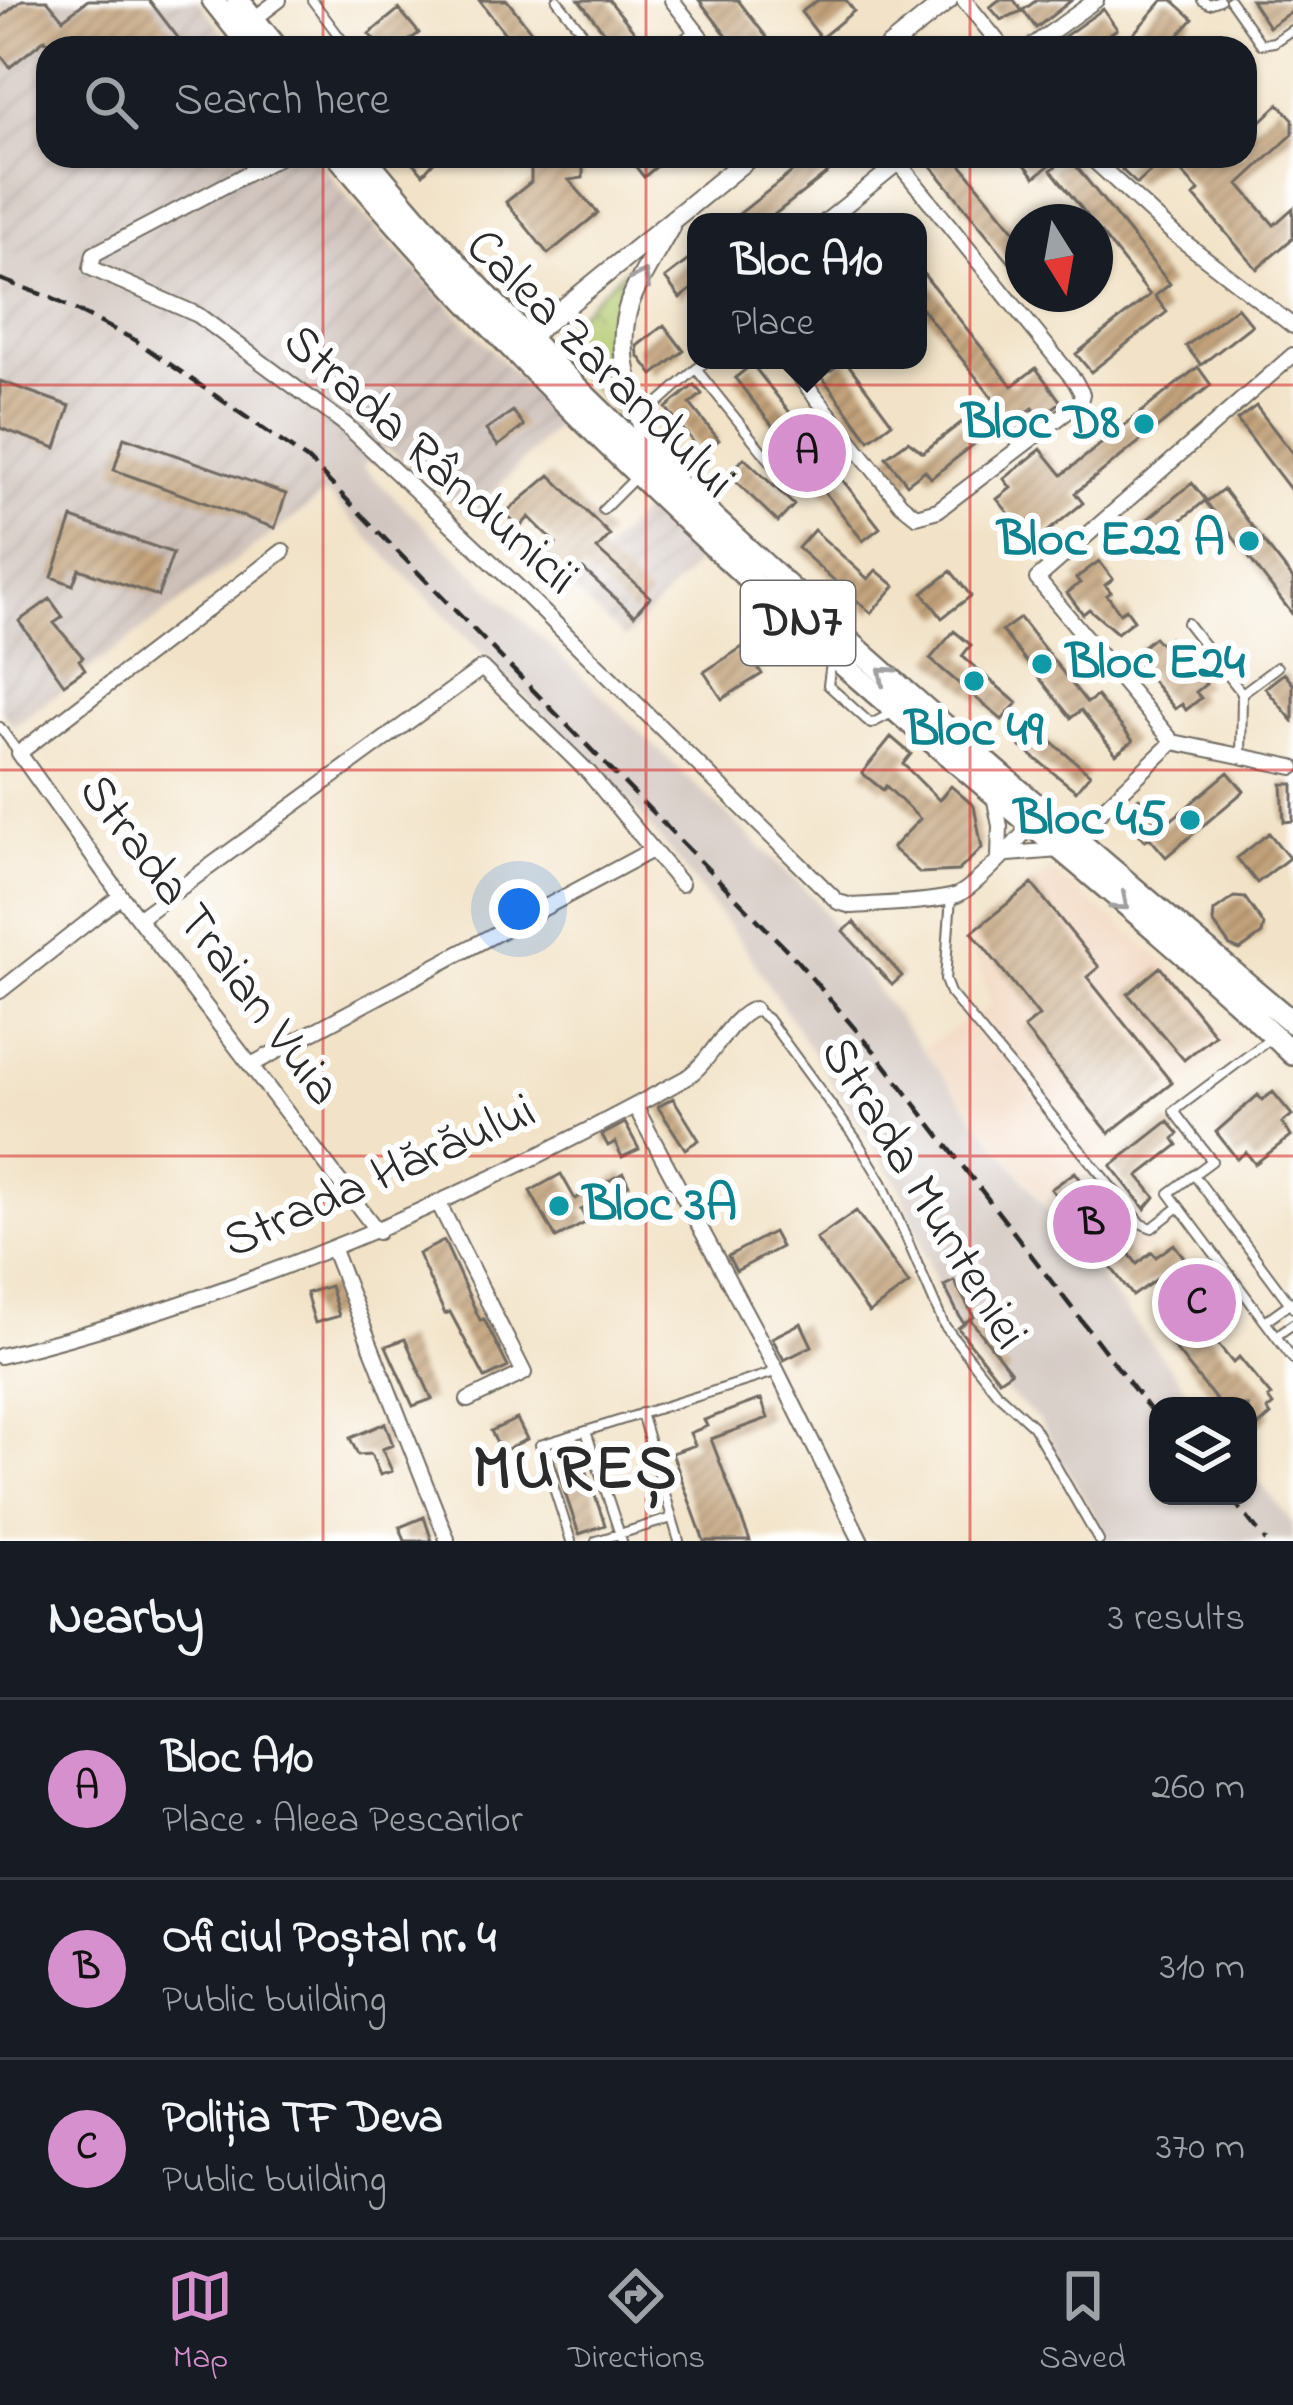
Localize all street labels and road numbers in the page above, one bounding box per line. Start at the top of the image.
street label: Calea Zarandului [446,212,752,518]
street label: Strada Rândunicii [264,307,594,615]
road number: DN7 [741,581,855,665]
street label: Strada Traian Vuia [58,759,358,1123]
street label: Strada Munteniei [799,1023,1045,1365]
street label: Strada Hărăului [212,1076,548,1280]

